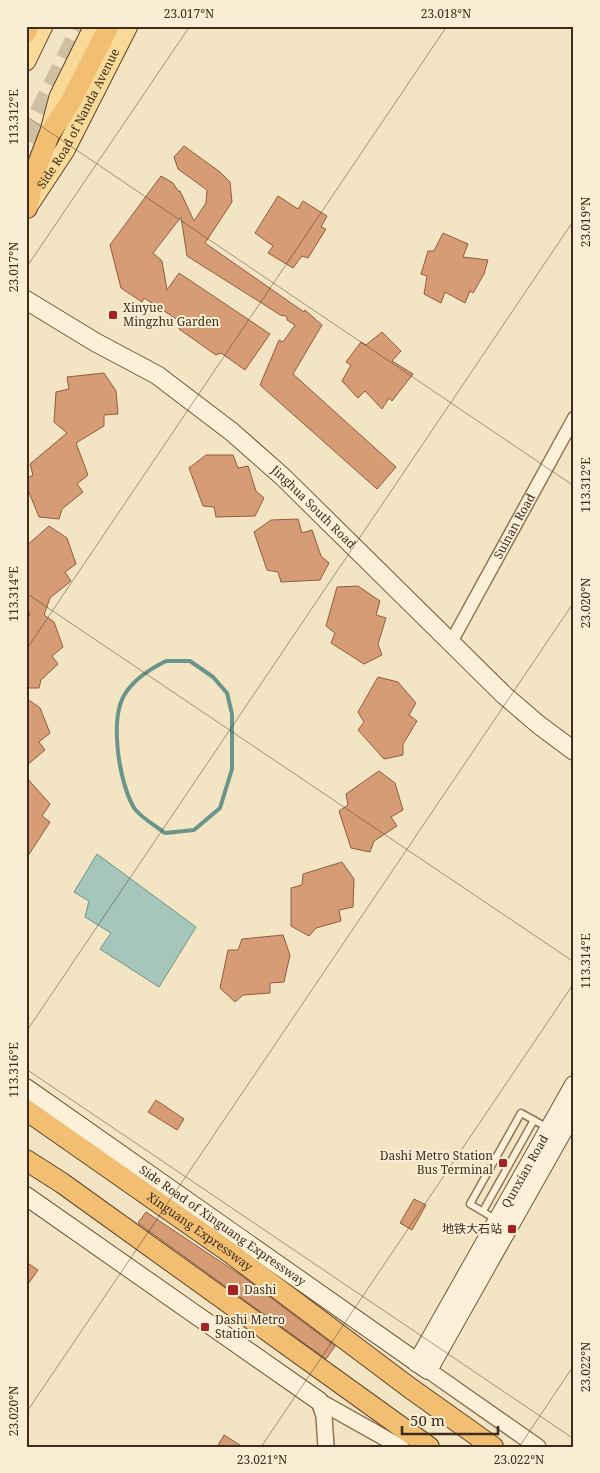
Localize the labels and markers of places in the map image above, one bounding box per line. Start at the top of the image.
place label: Xinyue Mingzhu Garden [123,299,220,330]
marker: Xinyue Mingzhu Garden [107,309,119,321]
place label: Dashi Metro Station Bus Terminal [380,1147,493,1178]
marker: Dashi Metro Station Bus Terminal [497,1157,509,1169]
place label: 地铁大石站 [442,1220,502,1237]
marker: 地铁大石站 [506,1223,518,1235]
place label: Dashi [244,1281,277,1298]
marker: Dashi [226,1283,240,1297]
place label: Dashi Metro Station [215,1311,285,1342]
marker: Dashi Metro Station [199,1321,211,1333]

